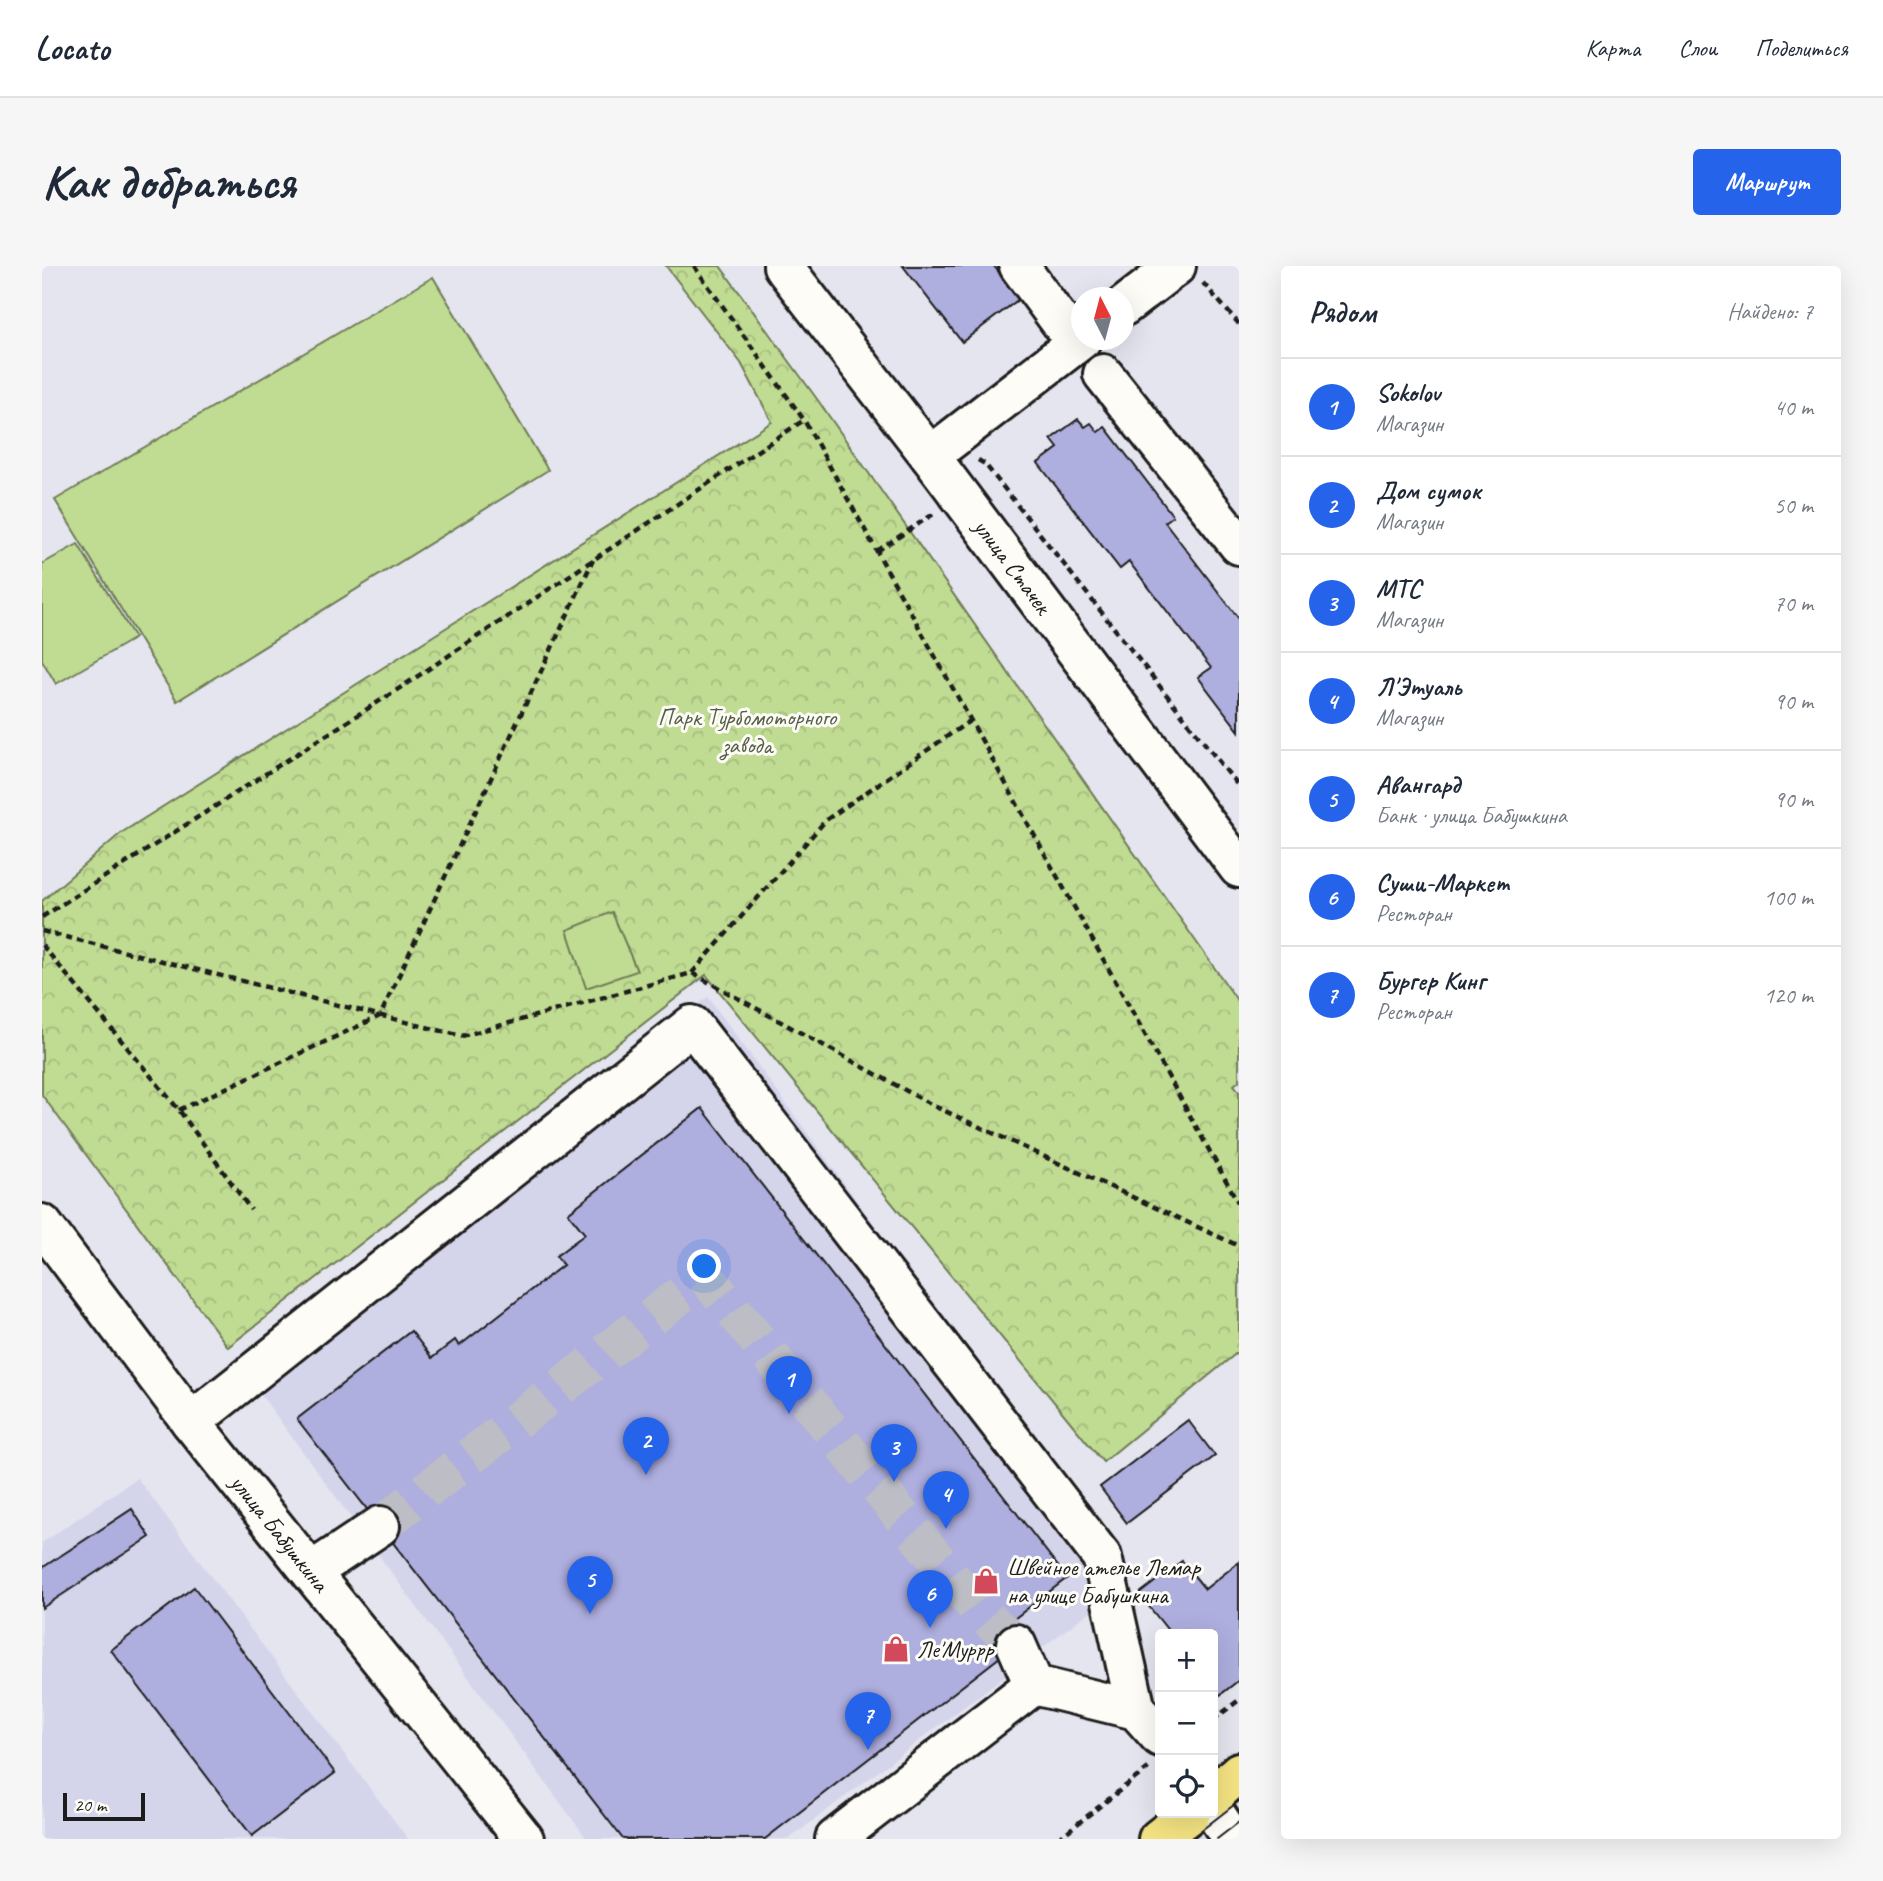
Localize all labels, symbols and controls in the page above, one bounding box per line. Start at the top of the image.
text: Locato [35,27,109,69]
text: Карта [1586,33,1640,63]
text: Слои [1678,33,1717,63]
text: Поделиться [1755,33,1848,63]
button: Маршрут [1693,149,1841,215]
text: Как добраться [42,151,295,213]
north arrow [1071,287,1134,350]
text: Рядом [1309,293,1376,331]
text: Найдено: 7 [1727,297,1813,326]
text: Sokolov [1376,376,1440,409]
text: 1 [1327,393,1337,422]
text: 40 m [1774,393,1813,422]
text: Магазин [1376,409,1443,438]
text: Дом сумок [1376,474,1481,507]
text: 2 [1327,491,1337,520]
text: 50 m [1774,491,1813,520]
text: Магазин [1376,507,1443,536]
street label: улица Стачек [966,511,1059,622]
text: МТС [1376,572,1421,605]
text: 3 [1327,589,1337,618]
text: 70 m [1774,589,1813,618]
text: Магазин [1376,605,1443,634]
text: Л'Этуаль [1376,670,1461,703]
text: 4 [1327,687,1337,716]
text: 90 m [1774,687,1813,716]
park label: Парк Турбомоторного завода [658,702,838,761]
text: Магазин [1376,703,1443,732]
text: Авангард [1376,768,1460,801]
text: 5 [1327,785,1337,814]
text: 90 m [1774,785,1813,814]
text: Банк · улица Бабушкина [1376,801,1567,830]
text: Суши-Маркет [1376,866,1510,899]
text: 6 [1327,883,1337,912]
text: 100 m [1764,883,1813,912]
text: Ресторан [1376,899,1452,928]
text: Бургер Кинг [1376,964,1485,997]
text: 7 [1327,981,1337,1010]
text: 120 m [1764,981,1813,1010]
text: Ресторан [1376,997,1452,1026]
your location [687,1249,721,1283]
pin: 1 [766,1356,812,1414]
pin: 2 [623,1417,669,1475]
pin: 3 [871,1424,917,1482]
street label: улица Бабушкина [223,1467,337,1599]
pin: 4 [923,1471,969,1529]
place label: Швейное ателье Лемар на улице Бабушкина [1007,1552,1202,1610]
pin: 5 [567,1556,613,1614]
shop icon: Швейное ателье Лемар на улице Бабушкина [971,1566,1001,1596]
pin: 6 [907,1570,953,1628]
map controls [1155,1629,1218,1818]
button: + [1155,1629,1218,1692]
shop icon: Ле'Муррр [881,1634,911,1664]
place label: Ле'Муррр [917,1634,995,1664]
pin: 7 [845,1692,891,1750]
button: − [1155,1692,1218,1755]
button: locate [1155,1755,1218,1818]
scale bar [63,1790,145,1822]
text: 20 m [74,1793,106,1817]

